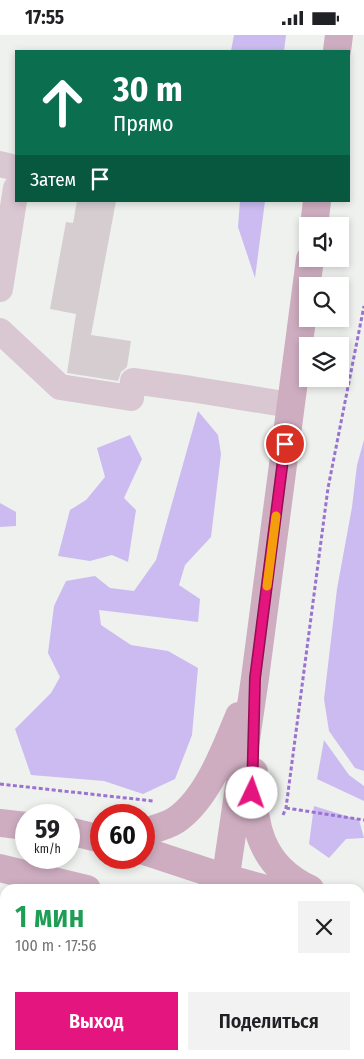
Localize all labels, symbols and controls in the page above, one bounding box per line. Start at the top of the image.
text: 17:55 [25,6,64,29]
text: 30 m [113,68,183,110]
icon: ahead [30,70,95,135]
text: Прямо [113,110,174,137]
icon: arrive [86,165,114,193]
text: Затем [30,168,76,191]
map controls [299,217,349,387]
button: sound [299,217,349,267]
button: search [299,277,349,327]
button: layers [299,337,349,387]
pin [264,423,306,465]
icon: arrive [271,430,299,458]
position arrow [225,766,277,818]
speed limit sign: 60 [90,804,155,869]
text: 59 [35,815,60,845]
text: km/h [34,842,61,856]
text: 1 мин [15,899,84,935]
button: close [298,901,350,953]
text: 100 m · 17:56 [15,936,96,955]
button: Выход [15,992,178,1050]
button: Поделиться [188,992,350,1050]

